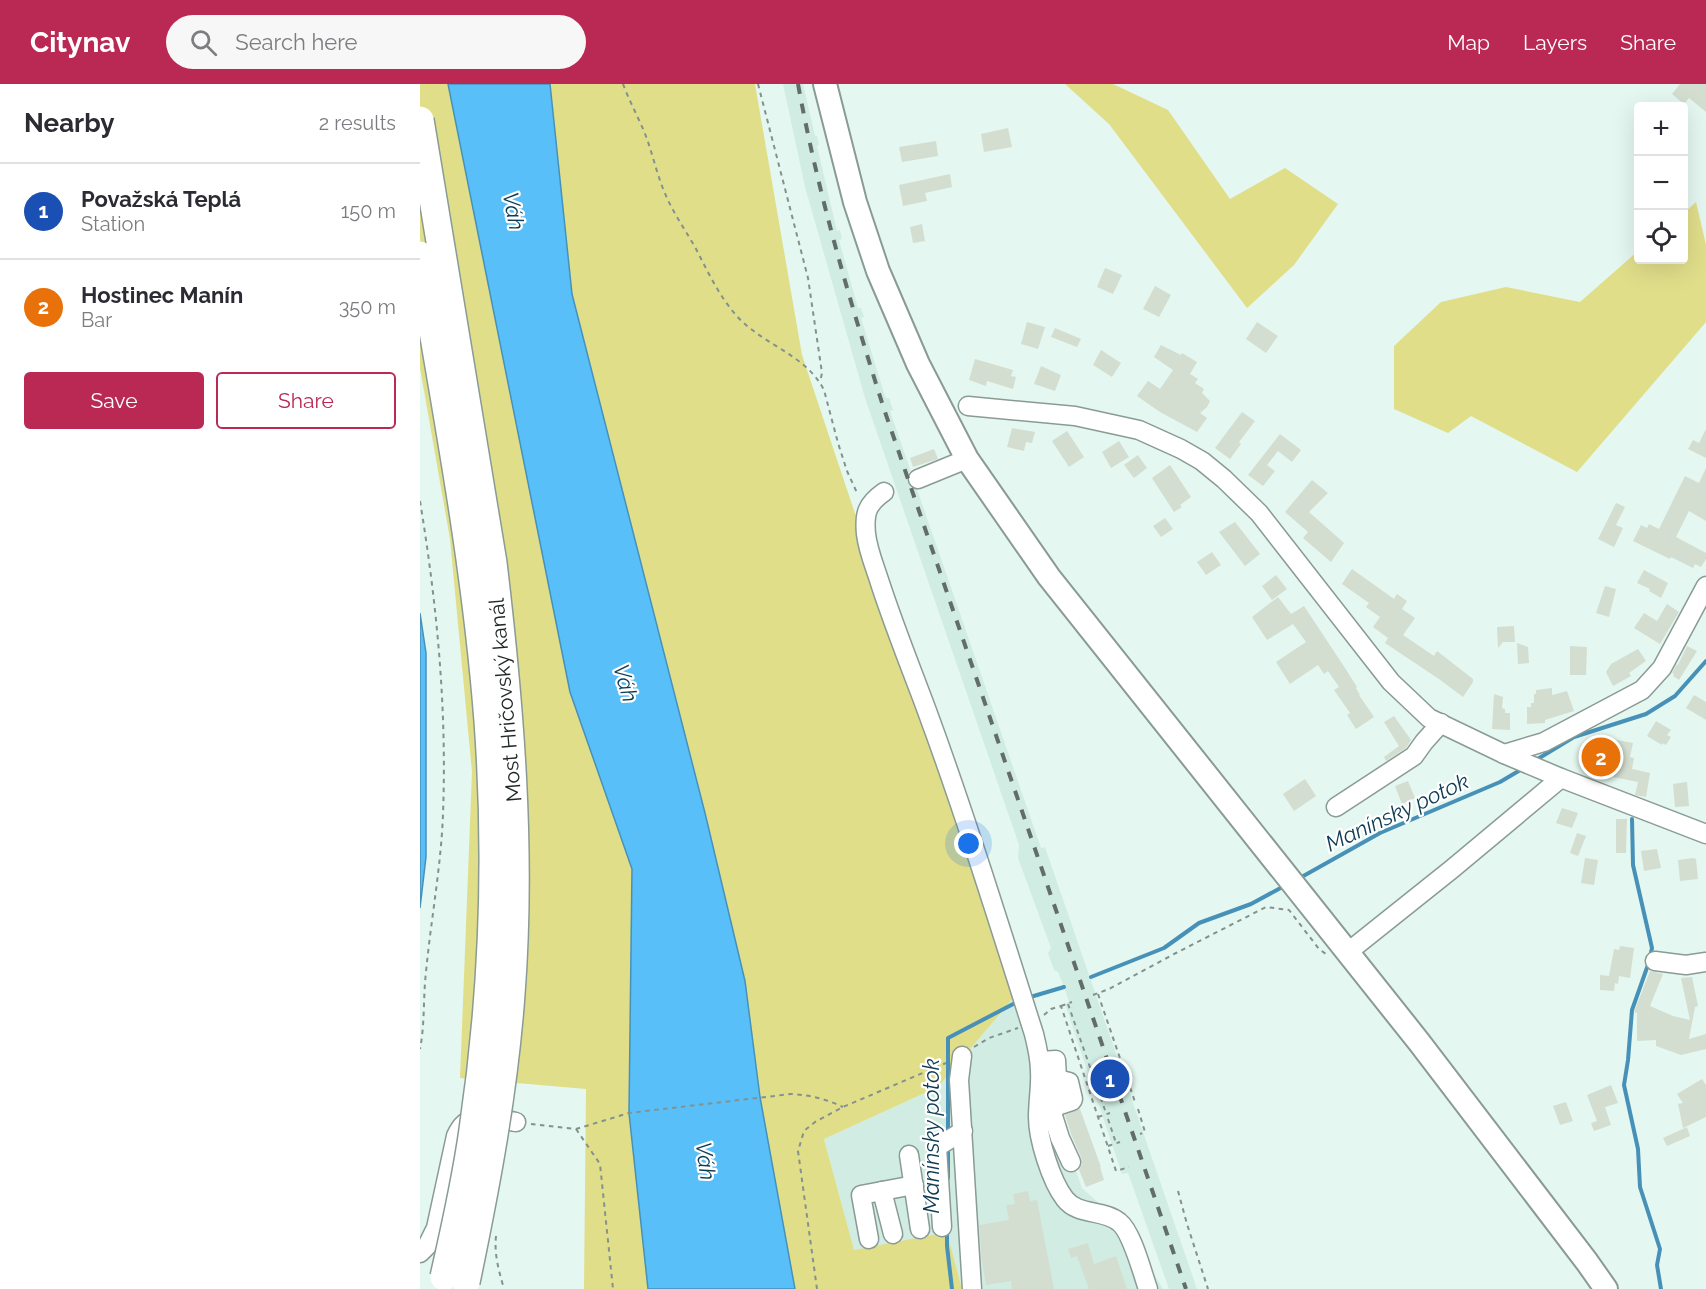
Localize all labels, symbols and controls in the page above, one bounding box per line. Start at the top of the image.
search box [166,15,586,69]
text: Citynav [30,26,130,59]
icon: search [187,26,220,59]
text: Search here [235,29,357,55]
text: Map [1447,30,1490,55]
text: Layers [1523,30,1587,55]
text: Share [1620,30,1676,55]
map controls [1634,102,1688,264]
button: + [1634,102,1688,156]
text: Nearby [24,108,114,138]
text: 2 results [319,111,396,135]
button: − [1634,156,1688,210]
text: Považská Teplá [81,186,241,212]
water label: Váh [498,190,530,232]
text: 1 [39,199,48,223]
text: 150 m [341,199,396,223]
button: locate [1634,210,1688,264]
text: Station [81,212,145,236]
text: Hostinec Manín [81,282,243,308]
text: 2 [38,295,49,319]
text: 350 m [339,295,396,319]
text: Bar [81,308,112,332]
button: Save [24,372,204,429]
button: Share [216,372,396,429]
street label: Most Hričovský kanál [484,597,526,803]
water label: Váh [608,661,644,705]
pin: 2 [1582,734,1620,780]
water label: Manínsky potok [1321,767,1473,857]
your location [954,829,983,858]
pin: 1 [1090,1056,1130,1102]
water label: Manínsky potok [918,1058,944,1214]
water label: Váh [690,1140,722,1182]

